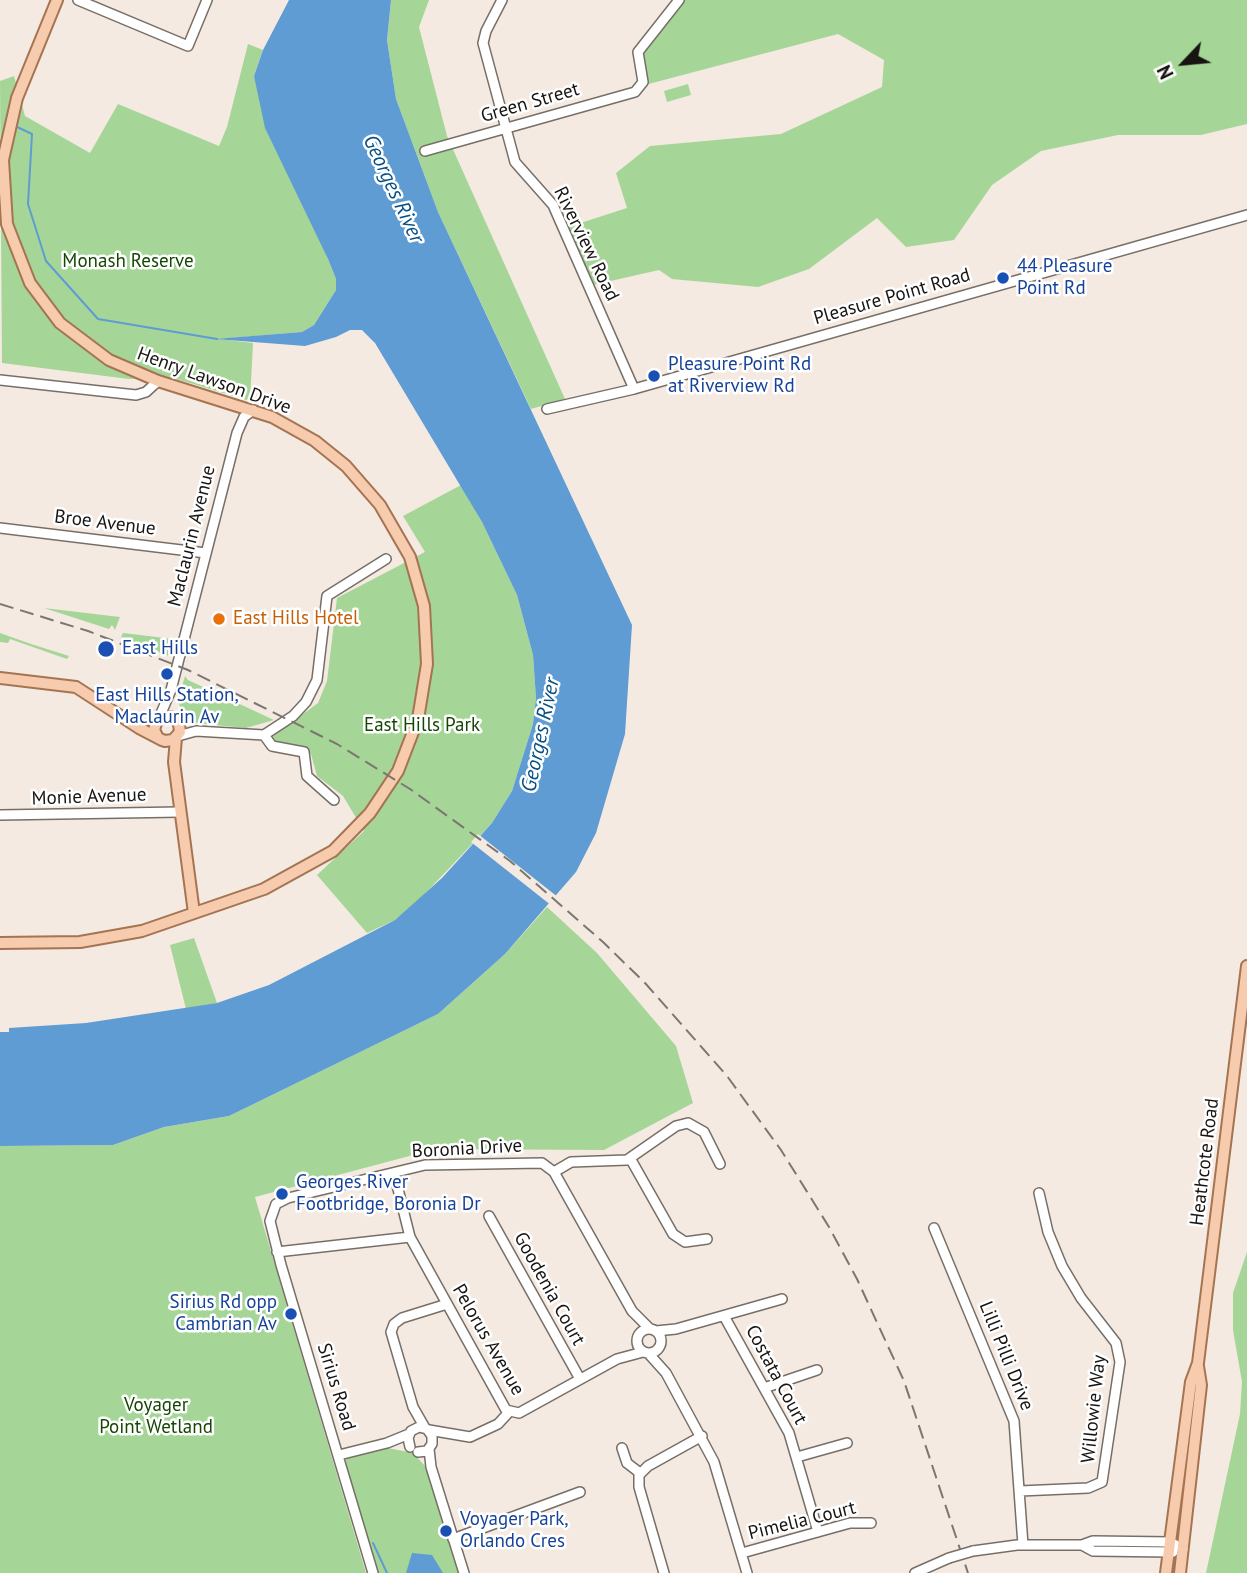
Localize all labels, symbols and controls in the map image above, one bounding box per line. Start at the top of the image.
north arrow [1149,28,1219,98]
text: N [1152,61,1179,83]
street label: Green Street [478,78,582,128]
water label: Georges River [357,131,429,247]
street label: Riverview Road [548,183,624,305]
park label: Monash Reserve [62,251,194,273]
place label: 44 Pleasure Point Rd [1017,256,1112,300]
street label: Pleasure Point Road [811,264,973,330]
marker: 44 Pleasure Point Rd [995,270,1011,286]
street label: Henry Lawson Drive [134,343,294,419]
place label: Pleasure Point Rd at Riverview Rd [668,354,811,398]
marker: Pleasure Point Rd at Riverview Rd [646,368,662,384]
street label: Maclaurin Avenue [163,463,221,609]
street label: Broe Avenue [53,505,157,541]
place label: East Hills Hotel [233,608,359,630]
marker: East Hills Hotel [211,611,227,627]
place label: East Hills [122,638,198,660]
marker: East Hills [96,639,116,659]
marker: East Hills Station, Maclaurin Av [159,666,175,682]
water label: Georges River [517,676,565,794]
place label: East Hills Station, Maclaurin Av [95,685,239,729]
park label: East Hills Park [364,715,480,737]
street label: Monie Avenue [31,784,147,810]
street label: Heathcote Road [1186,1097,1224,1227]
street label: Boronia Drive [411,1135,523,1163]
place label: Georges River Footbridge, Boronia Dr [296,1172,481,1216]
marker: Georges River Footbridge, Boronia Dr [274,1186,290,1202]
street label: Goodenia Court [509,1228,589,1350]
street label: Pelorus Avenue [447,1280,529,1400]
place label: Sirius Rd opp Cambrian Av [170,1292,277,1336]
street label: Lilli Pilli Drive [974,1298,1038,1414]
marker: Sirius Rd opp Cambrian Av [283,1306,299,1322]
street label: Costata Court [740,1321,812,1429]
street label: Sirius Road [312,1341,360,1433]
street label: Willowie Way [1077,1354,1111,1464]
park label: Voyager Point Wetland [99,1395,213,1439]
street label: Pimelia Court [746,1497,858,1545]
place label: Voyager Park, Orlando Cres [460,1509,569,1553]
marker: Voyager Park, Orlando Cres [438,1523,454,1539]

